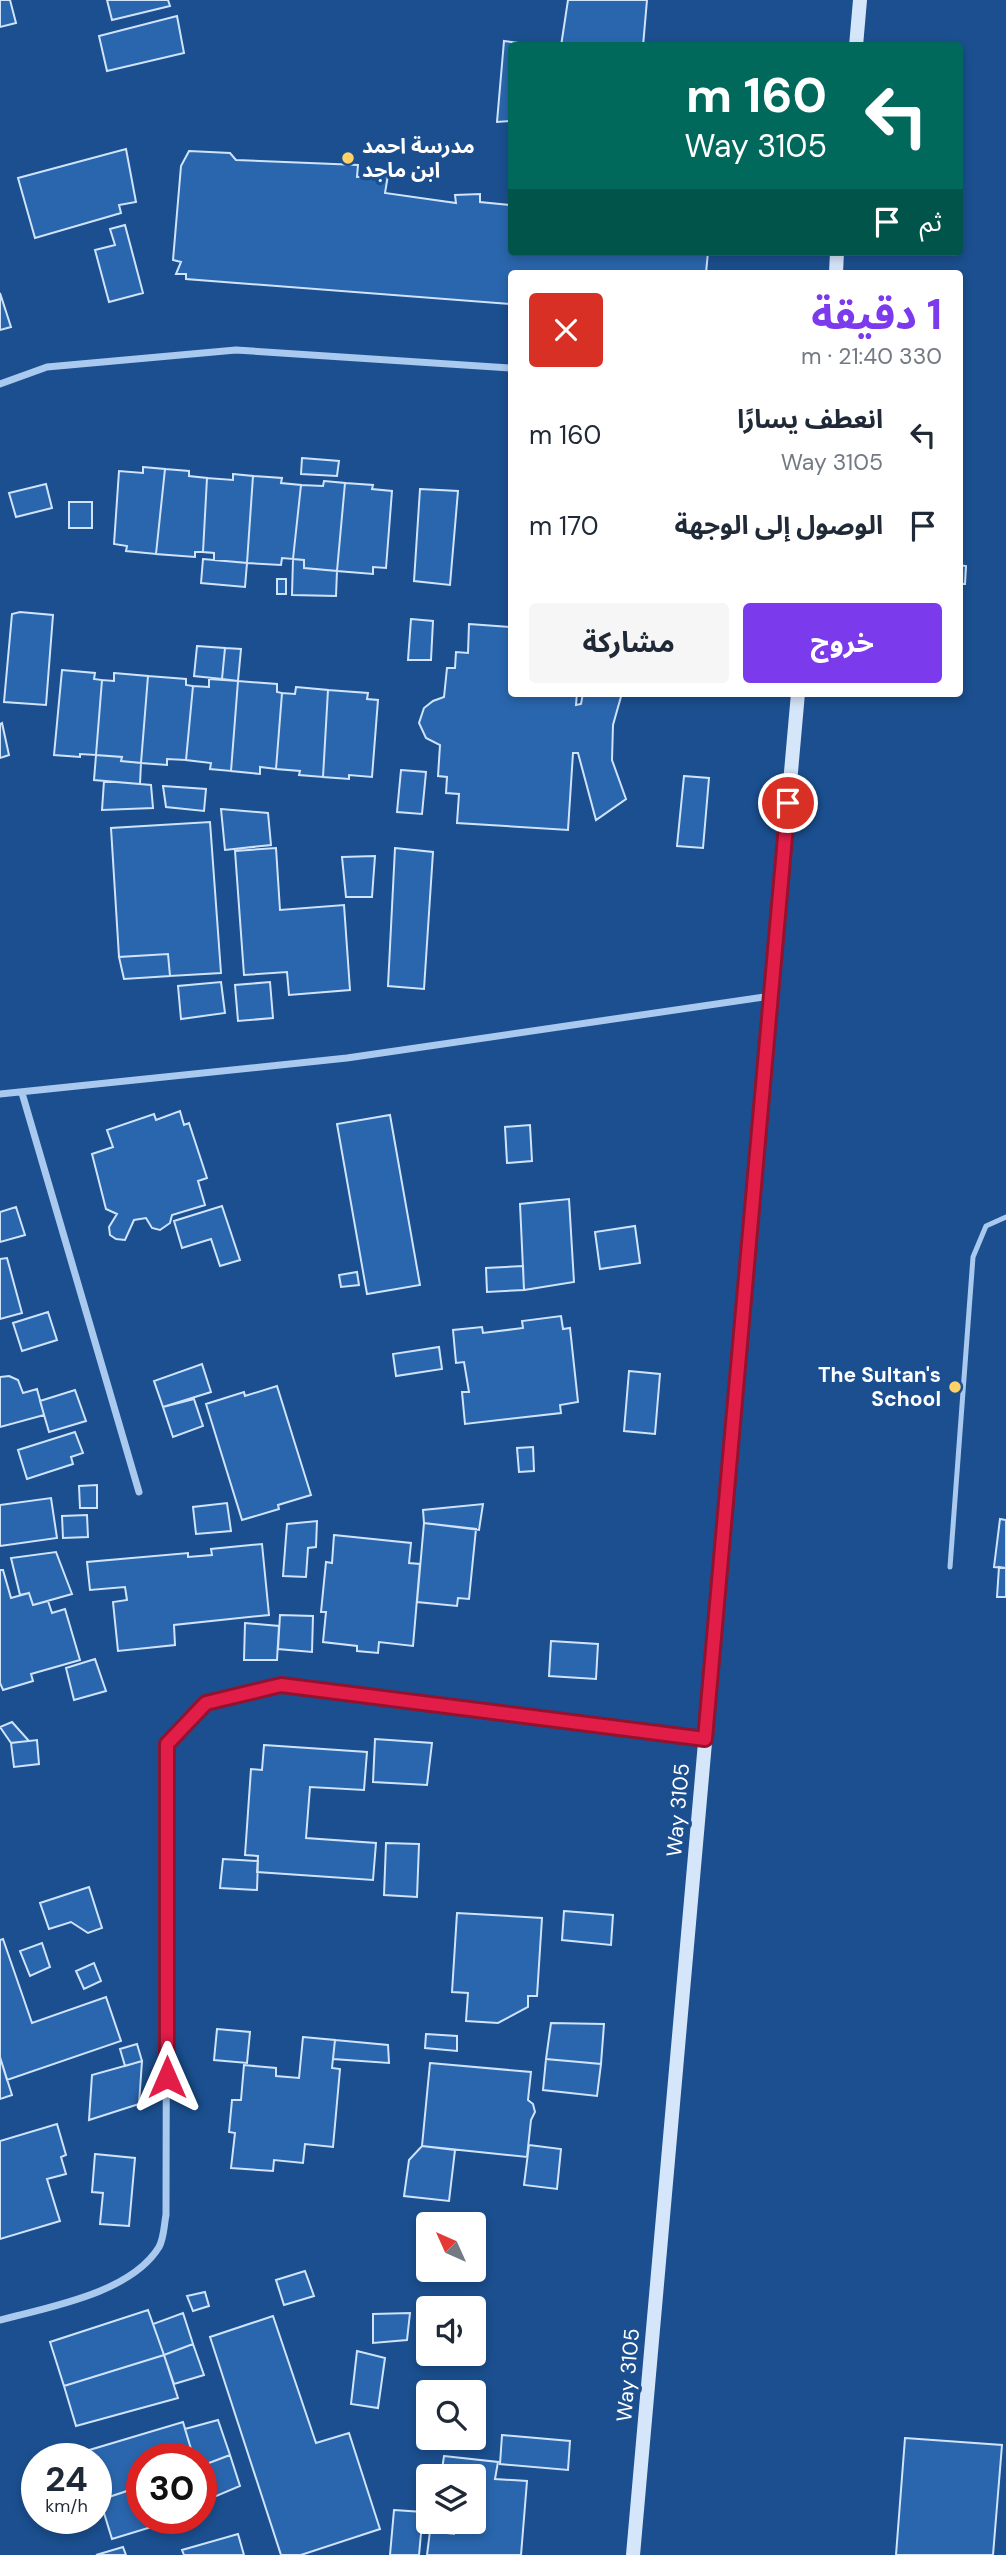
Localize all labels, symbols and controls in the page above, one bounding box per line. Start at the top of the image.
text: 160 m [686,63,827,127]
icon: left [851,70,942,161]
text: Way 3105 [685,125,827,167]
place label: مدرسة احمد ابن ماجد [362,132,475,184]
marker: مدرسة احمد ابن ماجد [340,150,356,166]
icon: arrive [868,203,906,241]
text: ثم [920,205,942,239]
text: 1 دقيقة [811,287,942,342]
button: close [529,293,603,367]
text: 330 m · 21:40 [801,341,942,371]
text: انعطف يسارًا [737,402,883,436]
icon: left [904,416,942,454]
text: 160 m [529,418,601,452]
text: Way 3105 [781,447,883,477]
icon: arrive [904,507,942,545]
text: الوصول إلى الوجهة [674,508,883,542]
text: 170 m [529,509,599,543]
button: مشاركة [529,603,729,683]
button: خروج [743,603,942,683]
pin [758,773,818,833]
icon: arrive [769,784,807,822]
place label: The Sultan's School [818,1361,941,1413]
marker: The Sultan's School [947,1379,963,1395]
street label: Way 3105 [660,1762,696,1858]
position arrow [130,2040,204,2114]
north arrow [416,2212,486,2282]
map controls [416,2212,486,2534]
button: sound [416,2296,486,2366]
street label: Way 3105 [610,2327,646,2423]
button: search [416,2380,486,2450]
speed limit sign: 30 [126,2443,217,2534]
text: 24 [45,2456,88,2502]
button: layers [416,2464,486,2534]
text: km/h [45,2494,88,2518]

